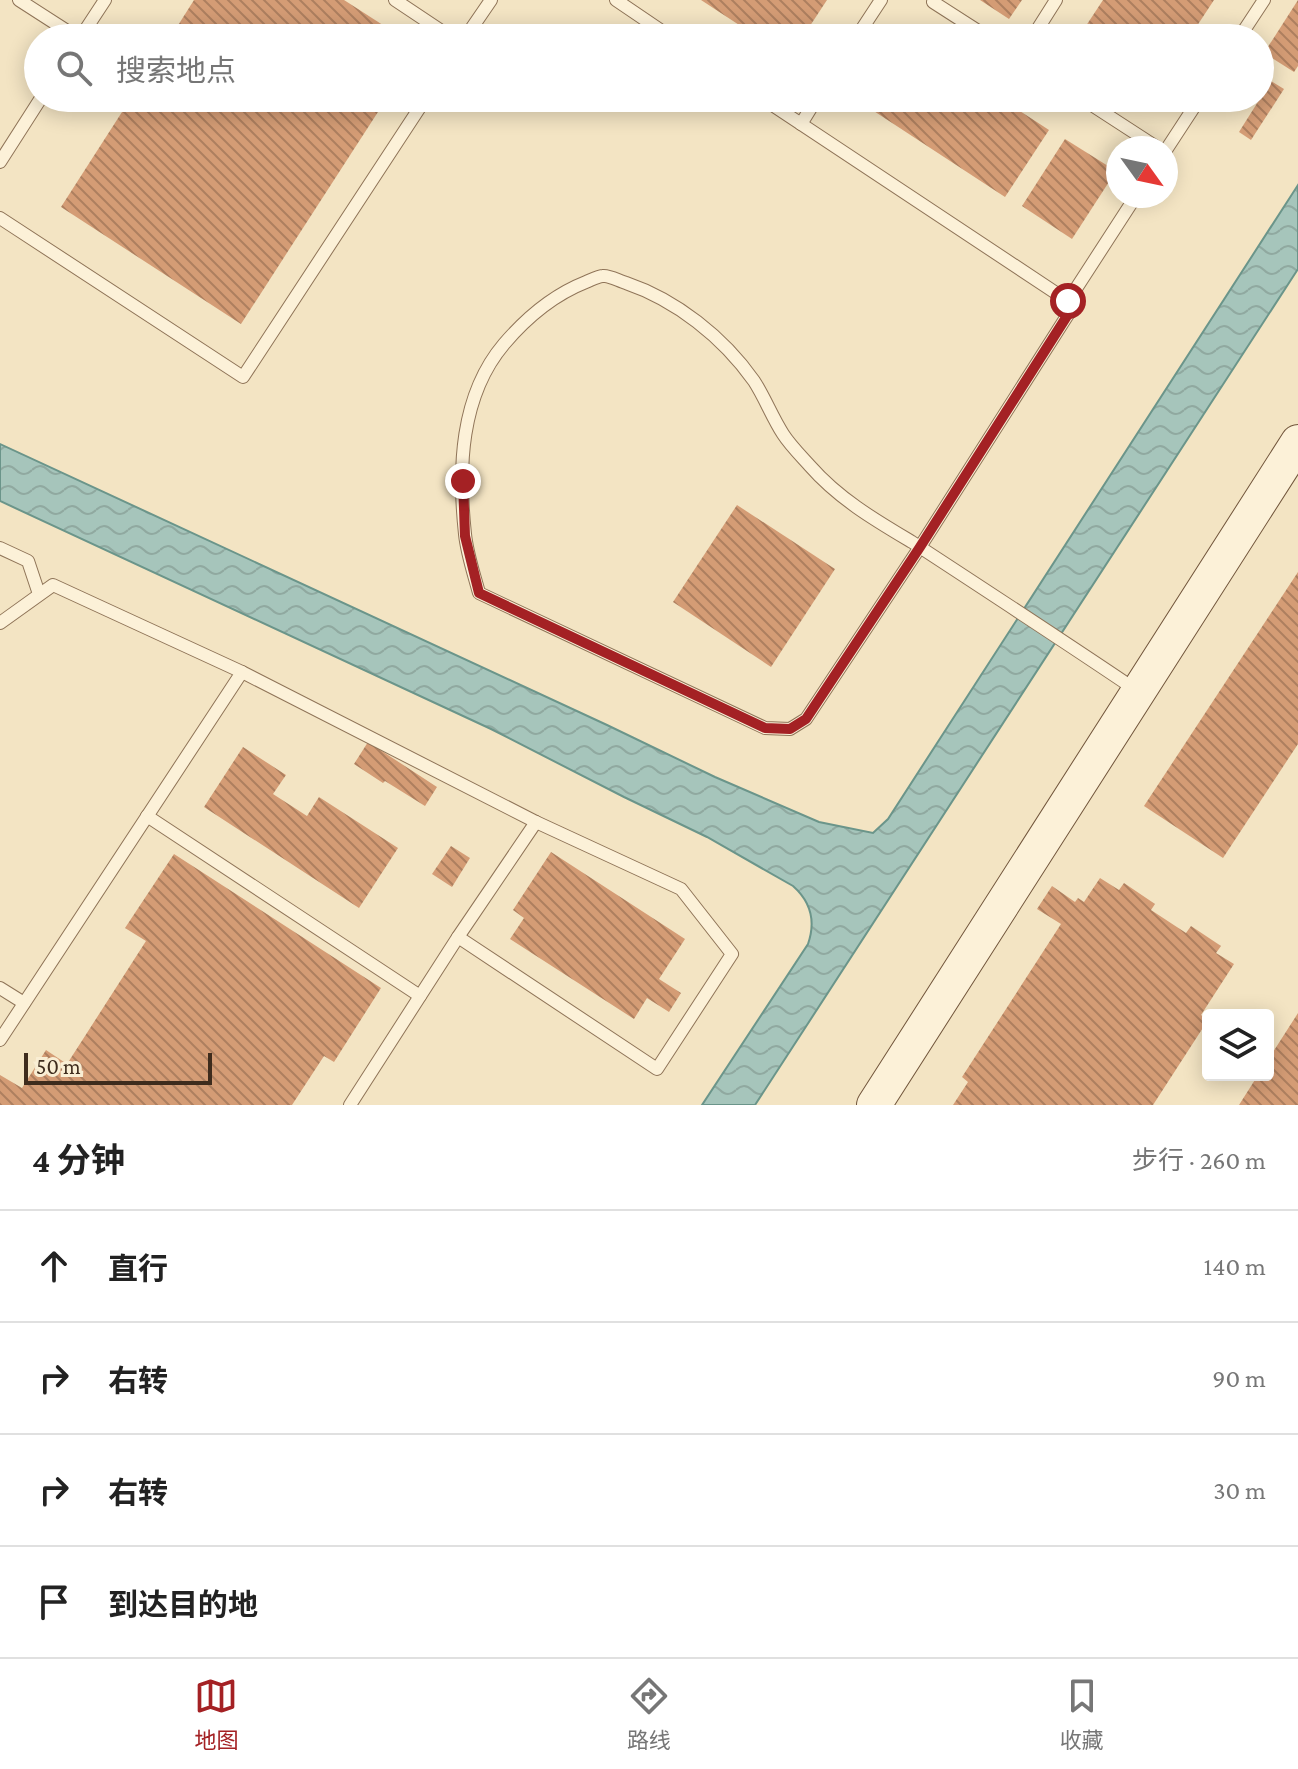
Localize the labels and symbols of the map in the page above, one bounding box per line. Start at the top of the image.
north arrow [1106,136,1178,208]
route start [1050,283,1086,319]
route end [445,463,481,499]
scale bar [24,1049,212,1085]

